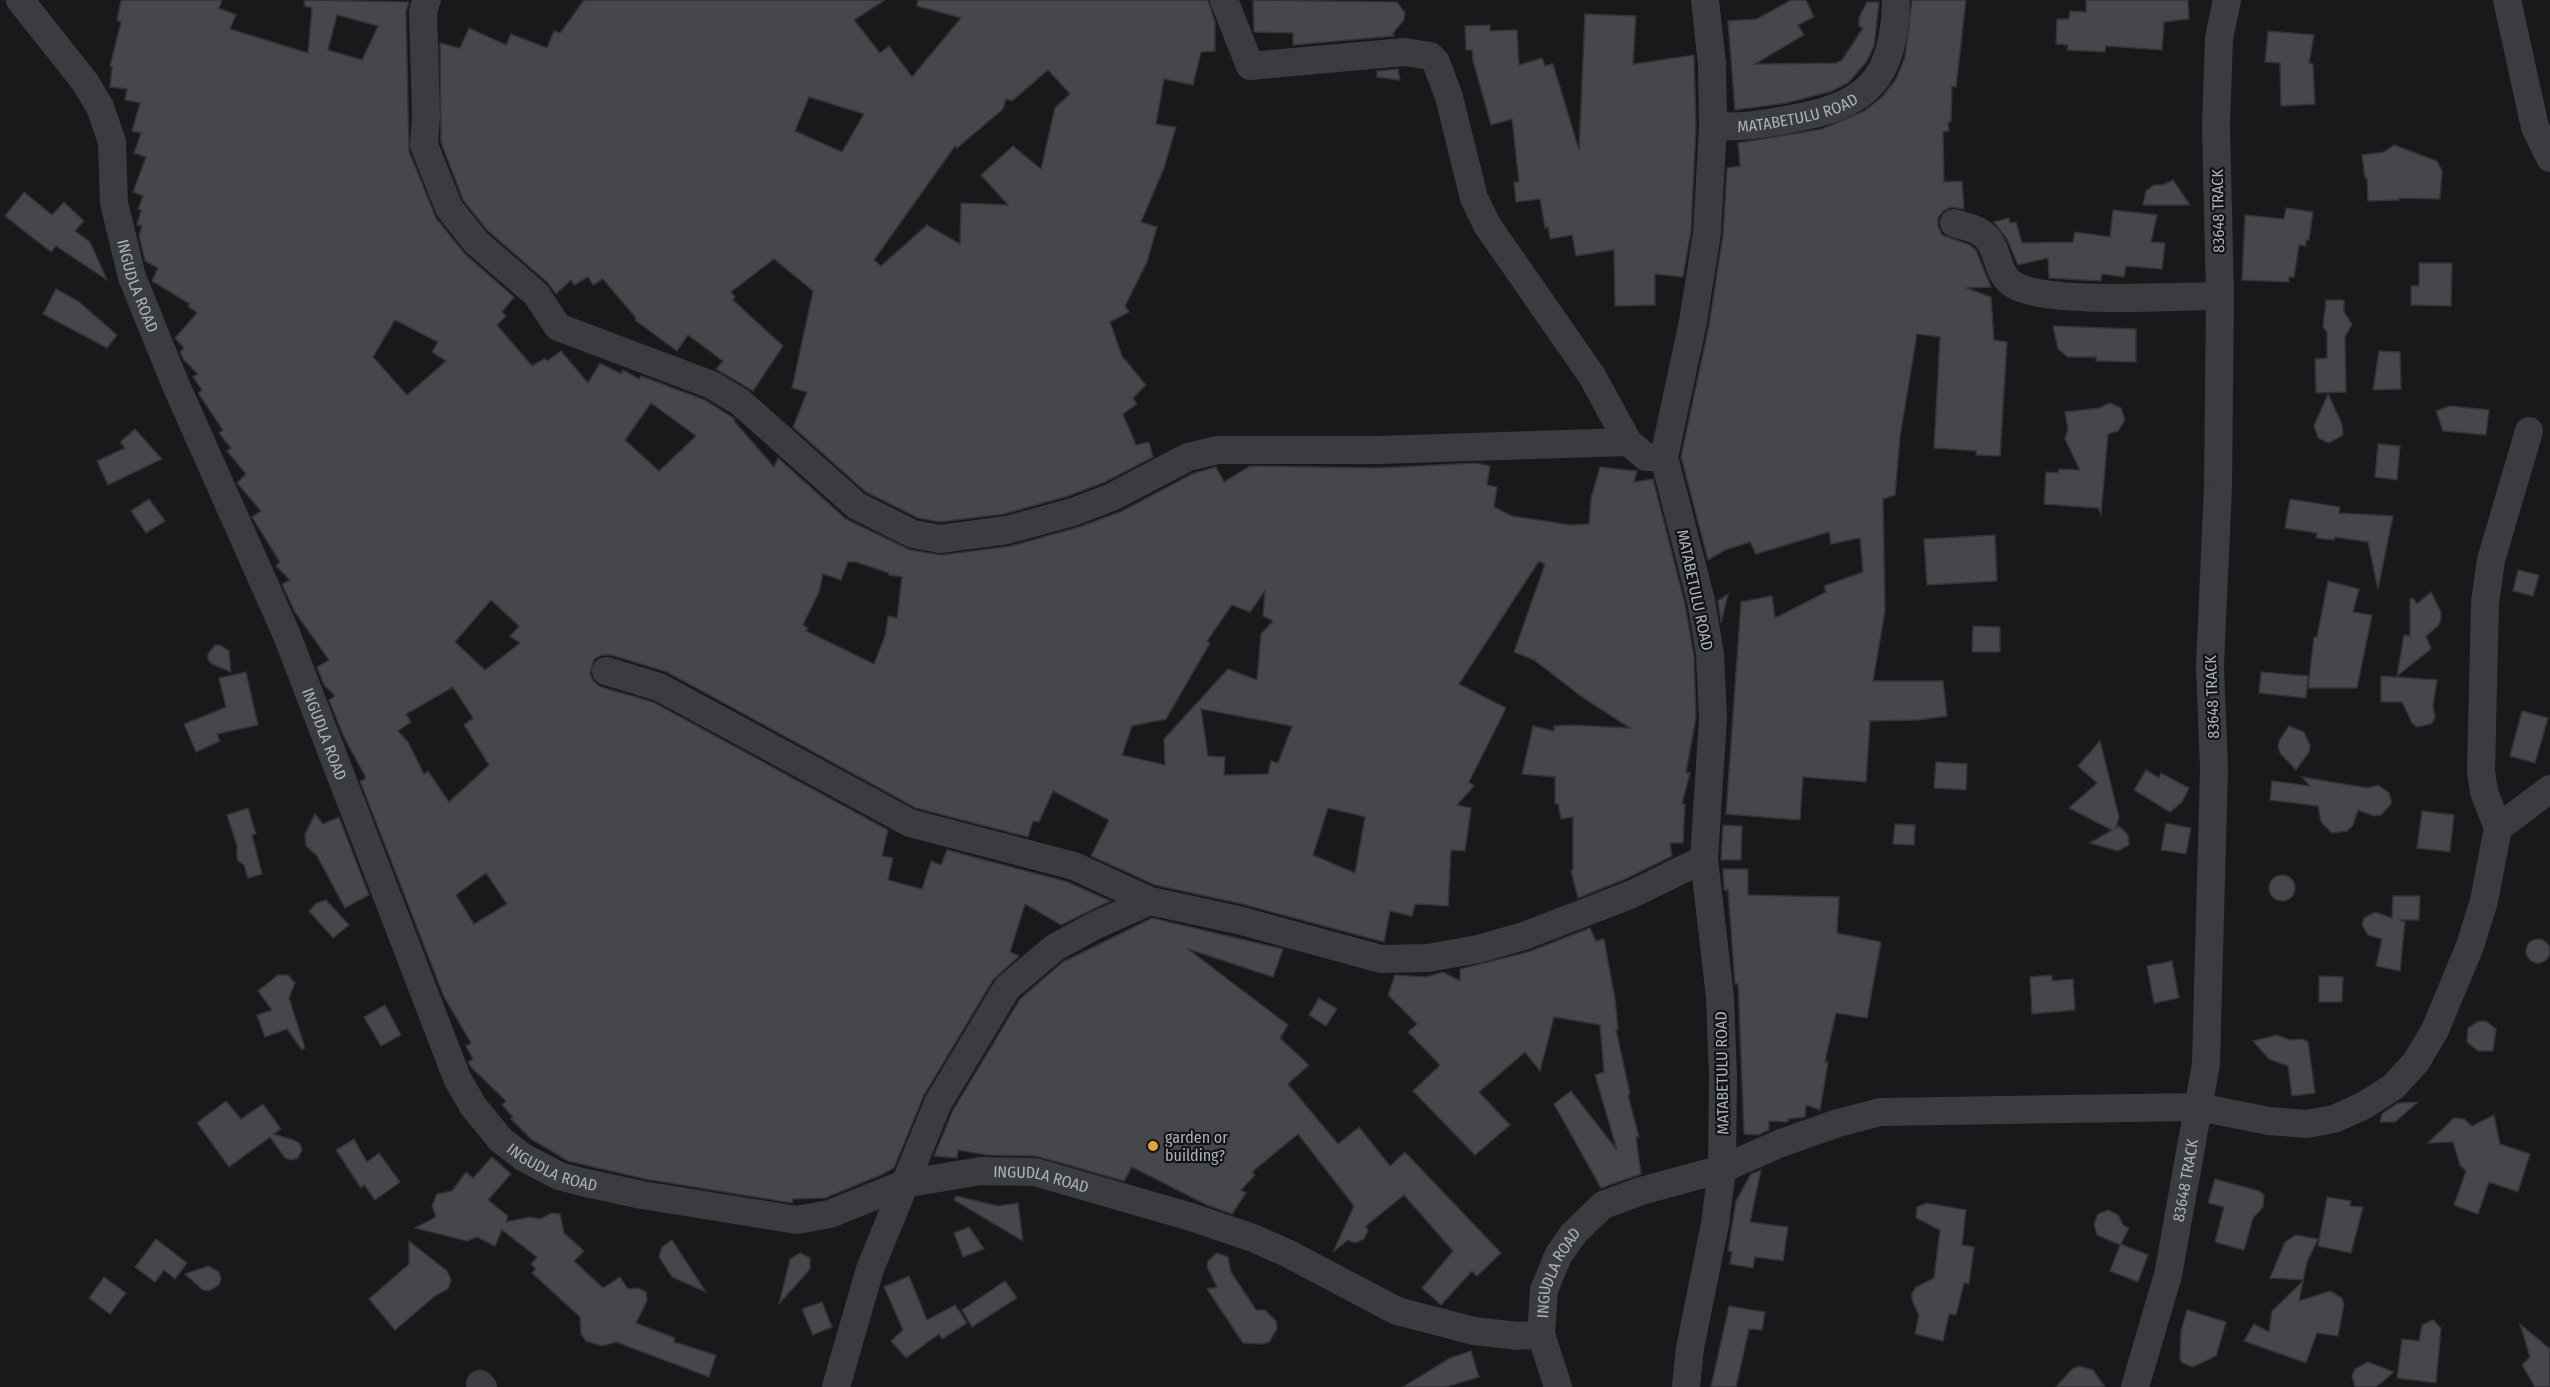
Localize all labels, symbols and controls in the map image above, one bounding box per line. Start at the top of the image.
street label: MATABETULU ROAD [1737,89,1861,136]
street label: 83648 TRACK [2208,168,2228,253]
street label: INGUDLA ROAD [114,237,163,335]
street label: MATABETULU ROAD [1673,528,1717,652]
street label: 83648 TRACK [2201,654,2223,739]
street label: INGUDLA ROAD [298,685,351,783]
street label: MATABETULU ROAD [1711,1011,1733,1135]
place label: garden or building? [1165,1128,1228,1165]
street label: 83648 TRACK [2168,1137,2202,1223]
street label: INGUDLA ROAD [503,1139,599,1195]
marker: garden or building? [1146,1139,1160,1153]
street label: INGUDLA ROAD [993,1162,1091,1197]
street label: INGUDLA ROAD [1533,1223,1584,1319]

